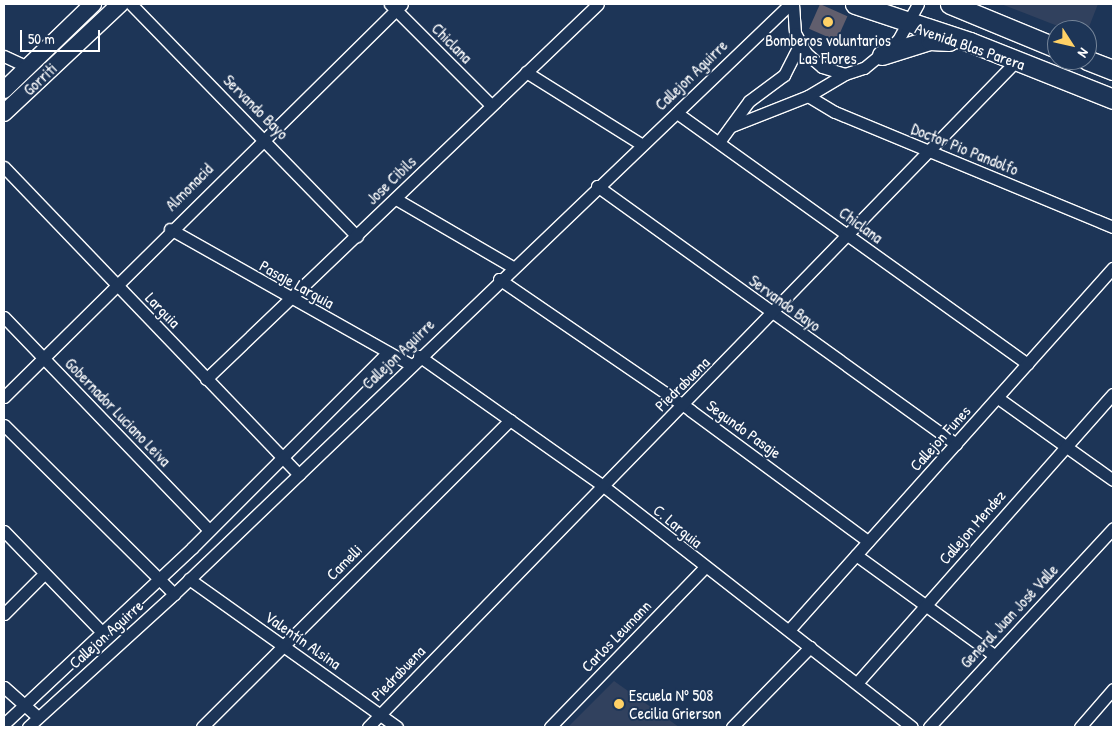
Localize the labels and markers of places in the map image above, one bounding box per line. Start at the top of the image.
marker: Bomberos voluntarios Las Flores [822,16,834,28]
place label: Bomberos voluntarios Las Flores [765,30,891,68]
place label: Escuela Nº 508 Cecilia Grierson [629,685,722,723]
marker: Escuela Nº 508 Cecilia Grierson [613,698,625,710]

